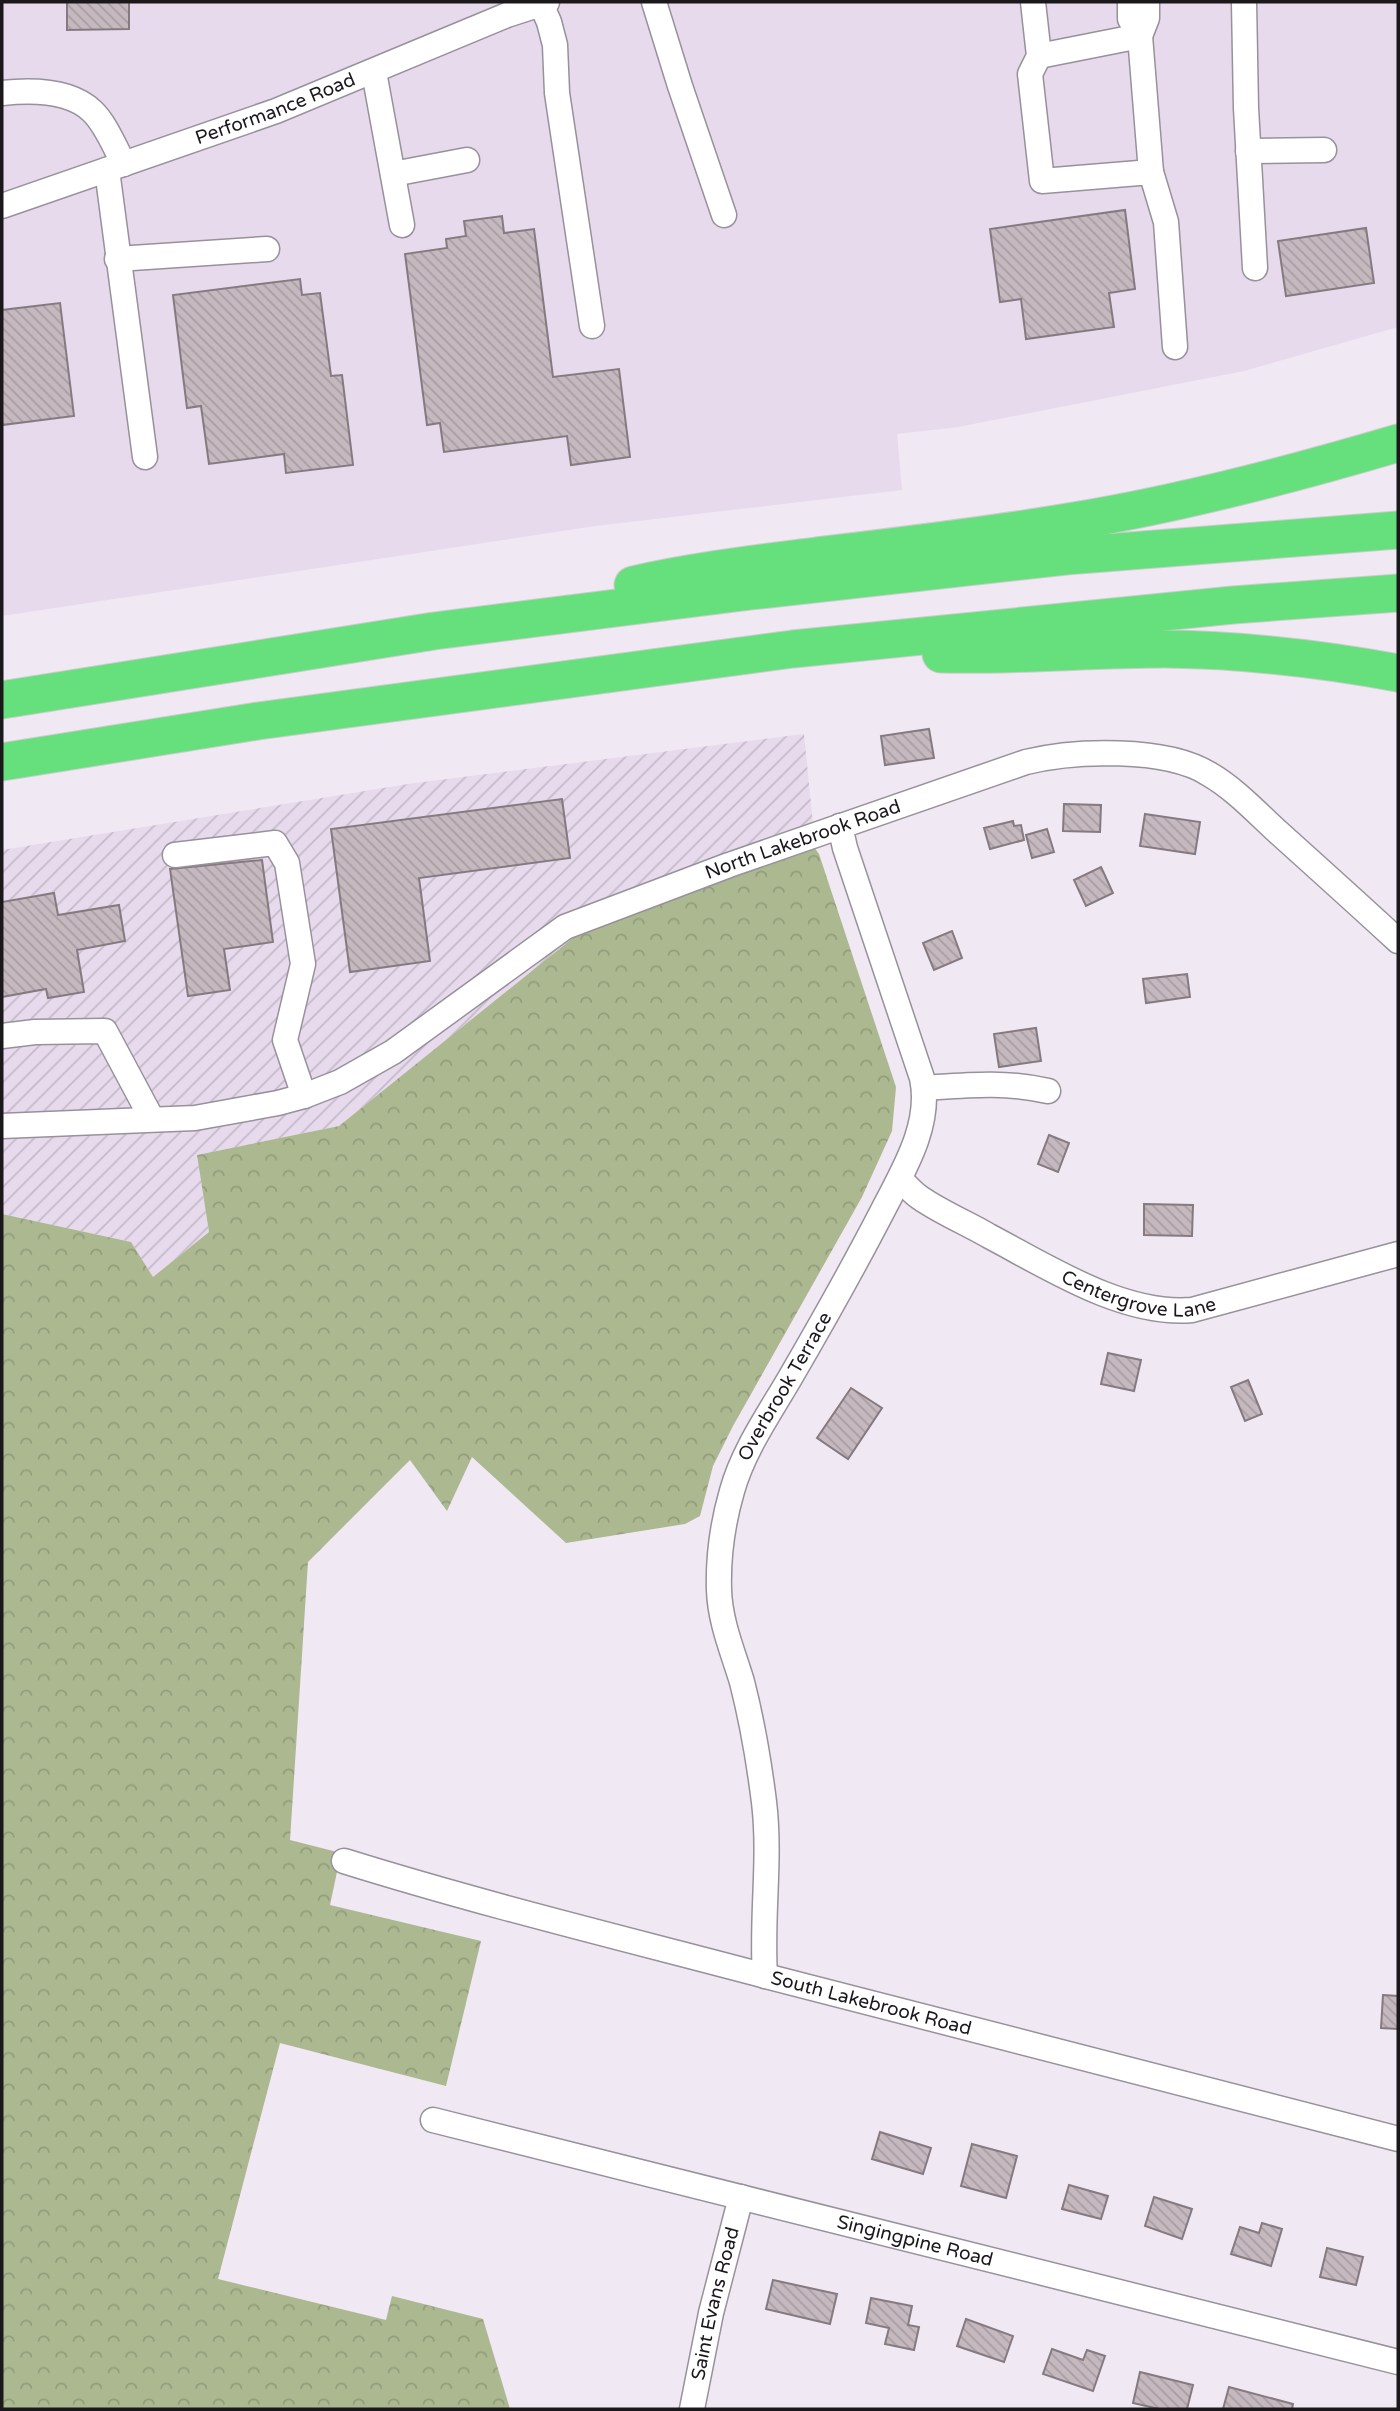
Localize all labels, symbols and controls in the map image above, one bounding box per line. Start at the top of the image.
street label: Performance Road [192,68,358,149]
street label: North Lakebrook Road [702,795,903,884]
street label: Centergrove Lane [1058,1266,1219,1322]
street label: Overbrook Terrace [734,1308,836,1465]
street label: South Lakebrook Road [768,1967,974,2040]
street label: Singingpine Road [835,2211,995,2271]
street label: Saint Evans Road [687,2225,744,2382]

